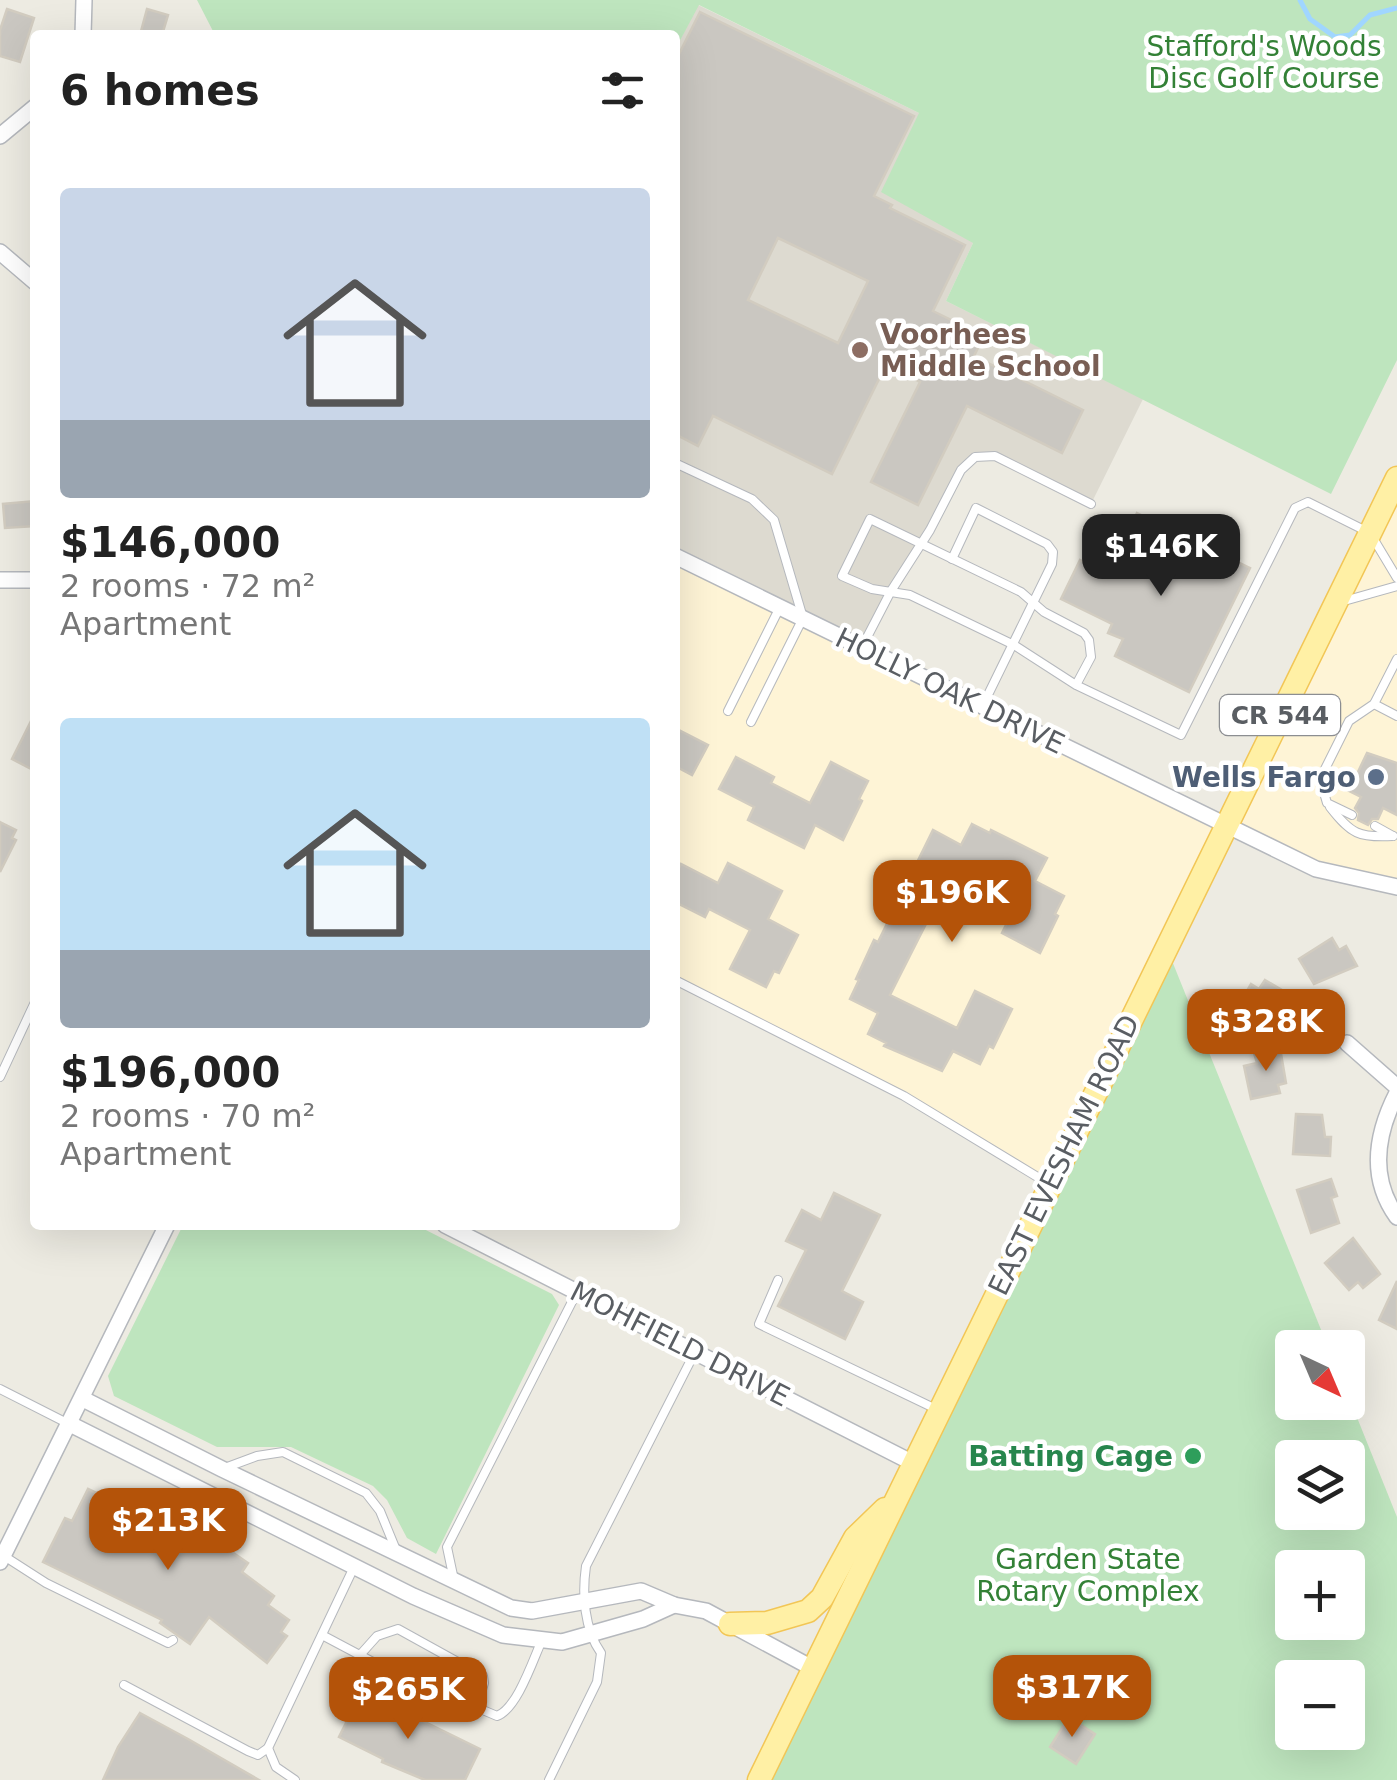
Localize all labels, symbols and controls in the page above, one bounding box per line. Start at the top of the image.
park label: Stafford's Woods Disc Golf Course [1147,30,1381,95]
icon: filters [595,63,650,118]
text: 6 homes [60,66,260,115]
icon: home [265,253,445,433]
place label: Voorhees Middle School [880,318,1101,383]
marker: Voorhees Middle School [849,339,871,361]
pin: $146K [1091,514,1231,599]
text: $146,000 [60,518,281,567]
text: $146K [1104,527,1218,565]
text: 2 rooms · 72 m² [60,567,315,605]
text: Apartment [60,605,231,643]
street label: HOLLY OAK DRIVE [830,621,1070,761]
road number: CR 544 [1220,695,1340,735]
place label: Wells Fargo [1172,761,1356,794]
marker: Wells Fargo [1365,766,1387,788]
icon: home [265,783,445,963]
pin: $196K [882,860,1022,945]
text: $196K [895,873,1009,911]
pin: $328K [1196,989,1336,1074]
text: $328K [1209,1002,1323,1040]
street label: EAST EVESHAM ROAD [982,1009,1146,1301]
text: $196,000 [60,1048,281,1097]
text: 2 rooms · 70 m² [60,1097,315,1135]
text: Apartment [60,1135,231,1173]
street label: MOHFIELD DRIVE [565,1274,795,1414]
north arrow [1275,1330,1365,1420]
map controls [1275,1330,1365,1750]
place label: Batting Cage [968,1440,1173,1473]
button: layers [1275,1440,1365,1530]
marker: Batting Cage [1182,1445,1204,1467]
pin: $213K [98,1488,238,1573]
text: $213K [111,1501,225,1539]
park label: Garden State Rotary Complex [976,1543,1200,1608]
button: + [1275,1550,1365,1640]
pin: $317K [1002,1655,1142,1740]
pin: $265K [338,1657,478,1742]
button: − [1275,1660,1365,1750]
text: $317K [1015,1668,1129,1706]
text: $265K [351,1670,465,1708]

